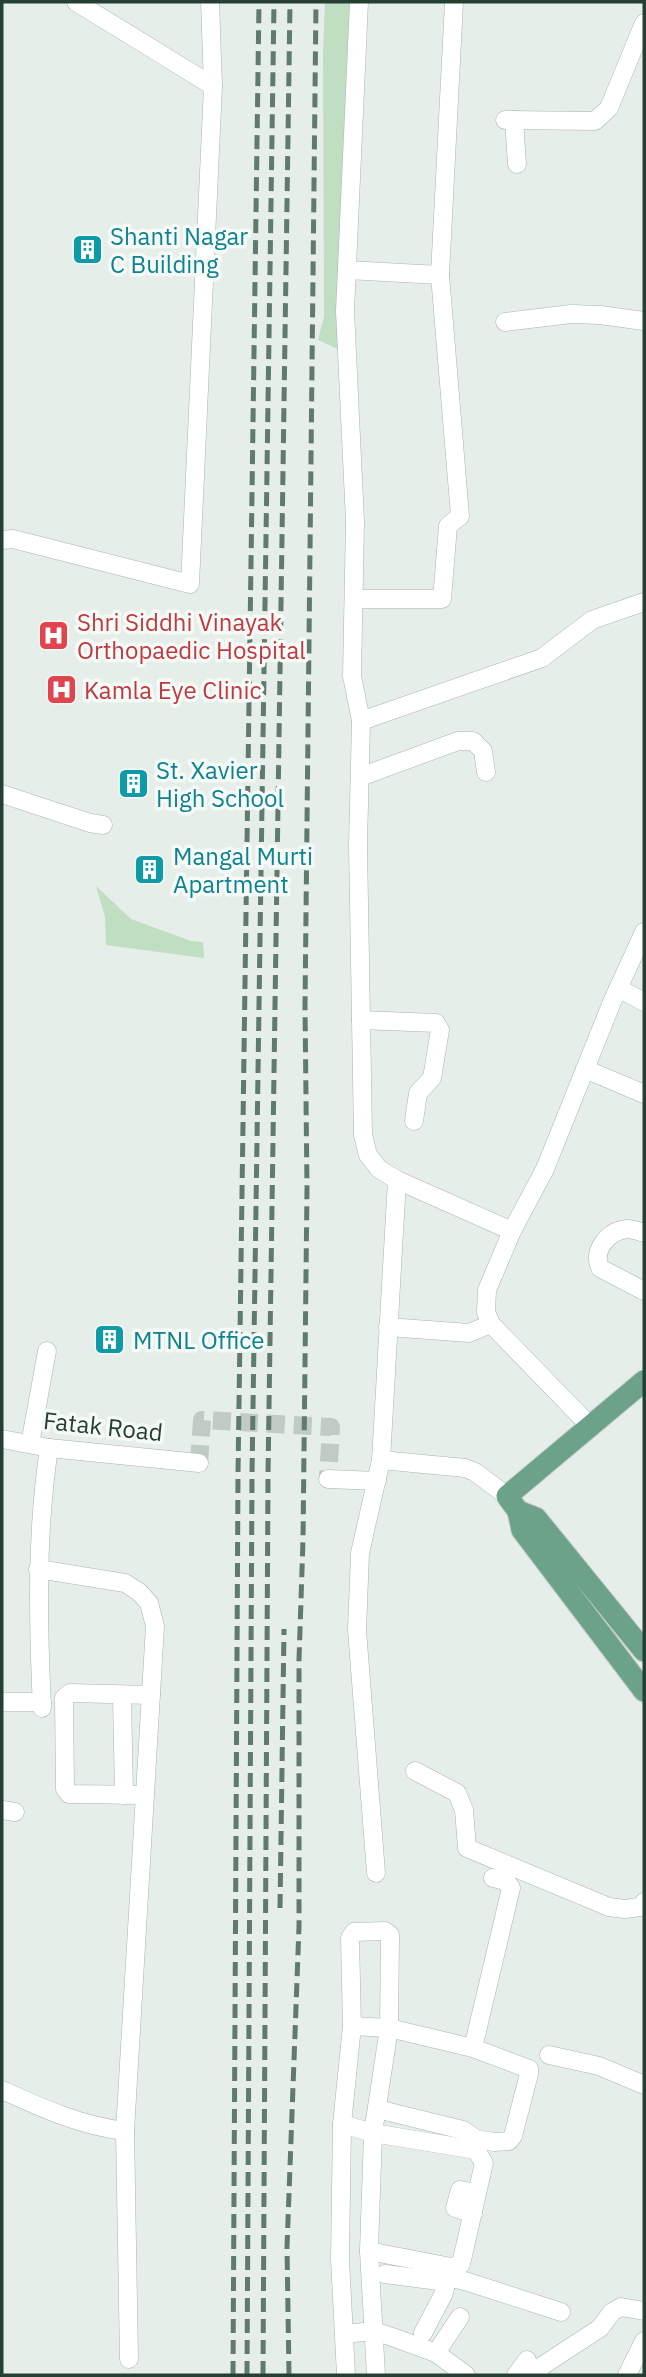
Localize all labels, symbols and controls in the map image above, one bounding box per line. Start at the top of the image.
place label: Shanti Nagar C Building [110,220,248,280]
building icon: Shanti Nagar C Building [70,233,104,267]
place label: Shri Siddhi Vinayak Orthopaedic Hospital [77,606,306,666]
hospital icon: Shri Siddhi Vinayak Orthopaedic Hospital [37,619,71,653]
hospital icon: Kamla Eye Clinic [44,673,78,707]
place label: Kamla Eye Clinic [84,674,261,706]
place label: St. Xavier High School [156,754,284,814]
building icon: St. Xavier High School [116,767,150,801]
place label: Mangal Murti Apartment [173,840,313,900]
building icon: Mangal Murti Apartment [133,853,167,887]
building icon: MTNL Office [93,1323,127,1357]
place label: MTNL Office [133,1324,264,1356]
street label: Fatak Road [42,1404,164,1448]

